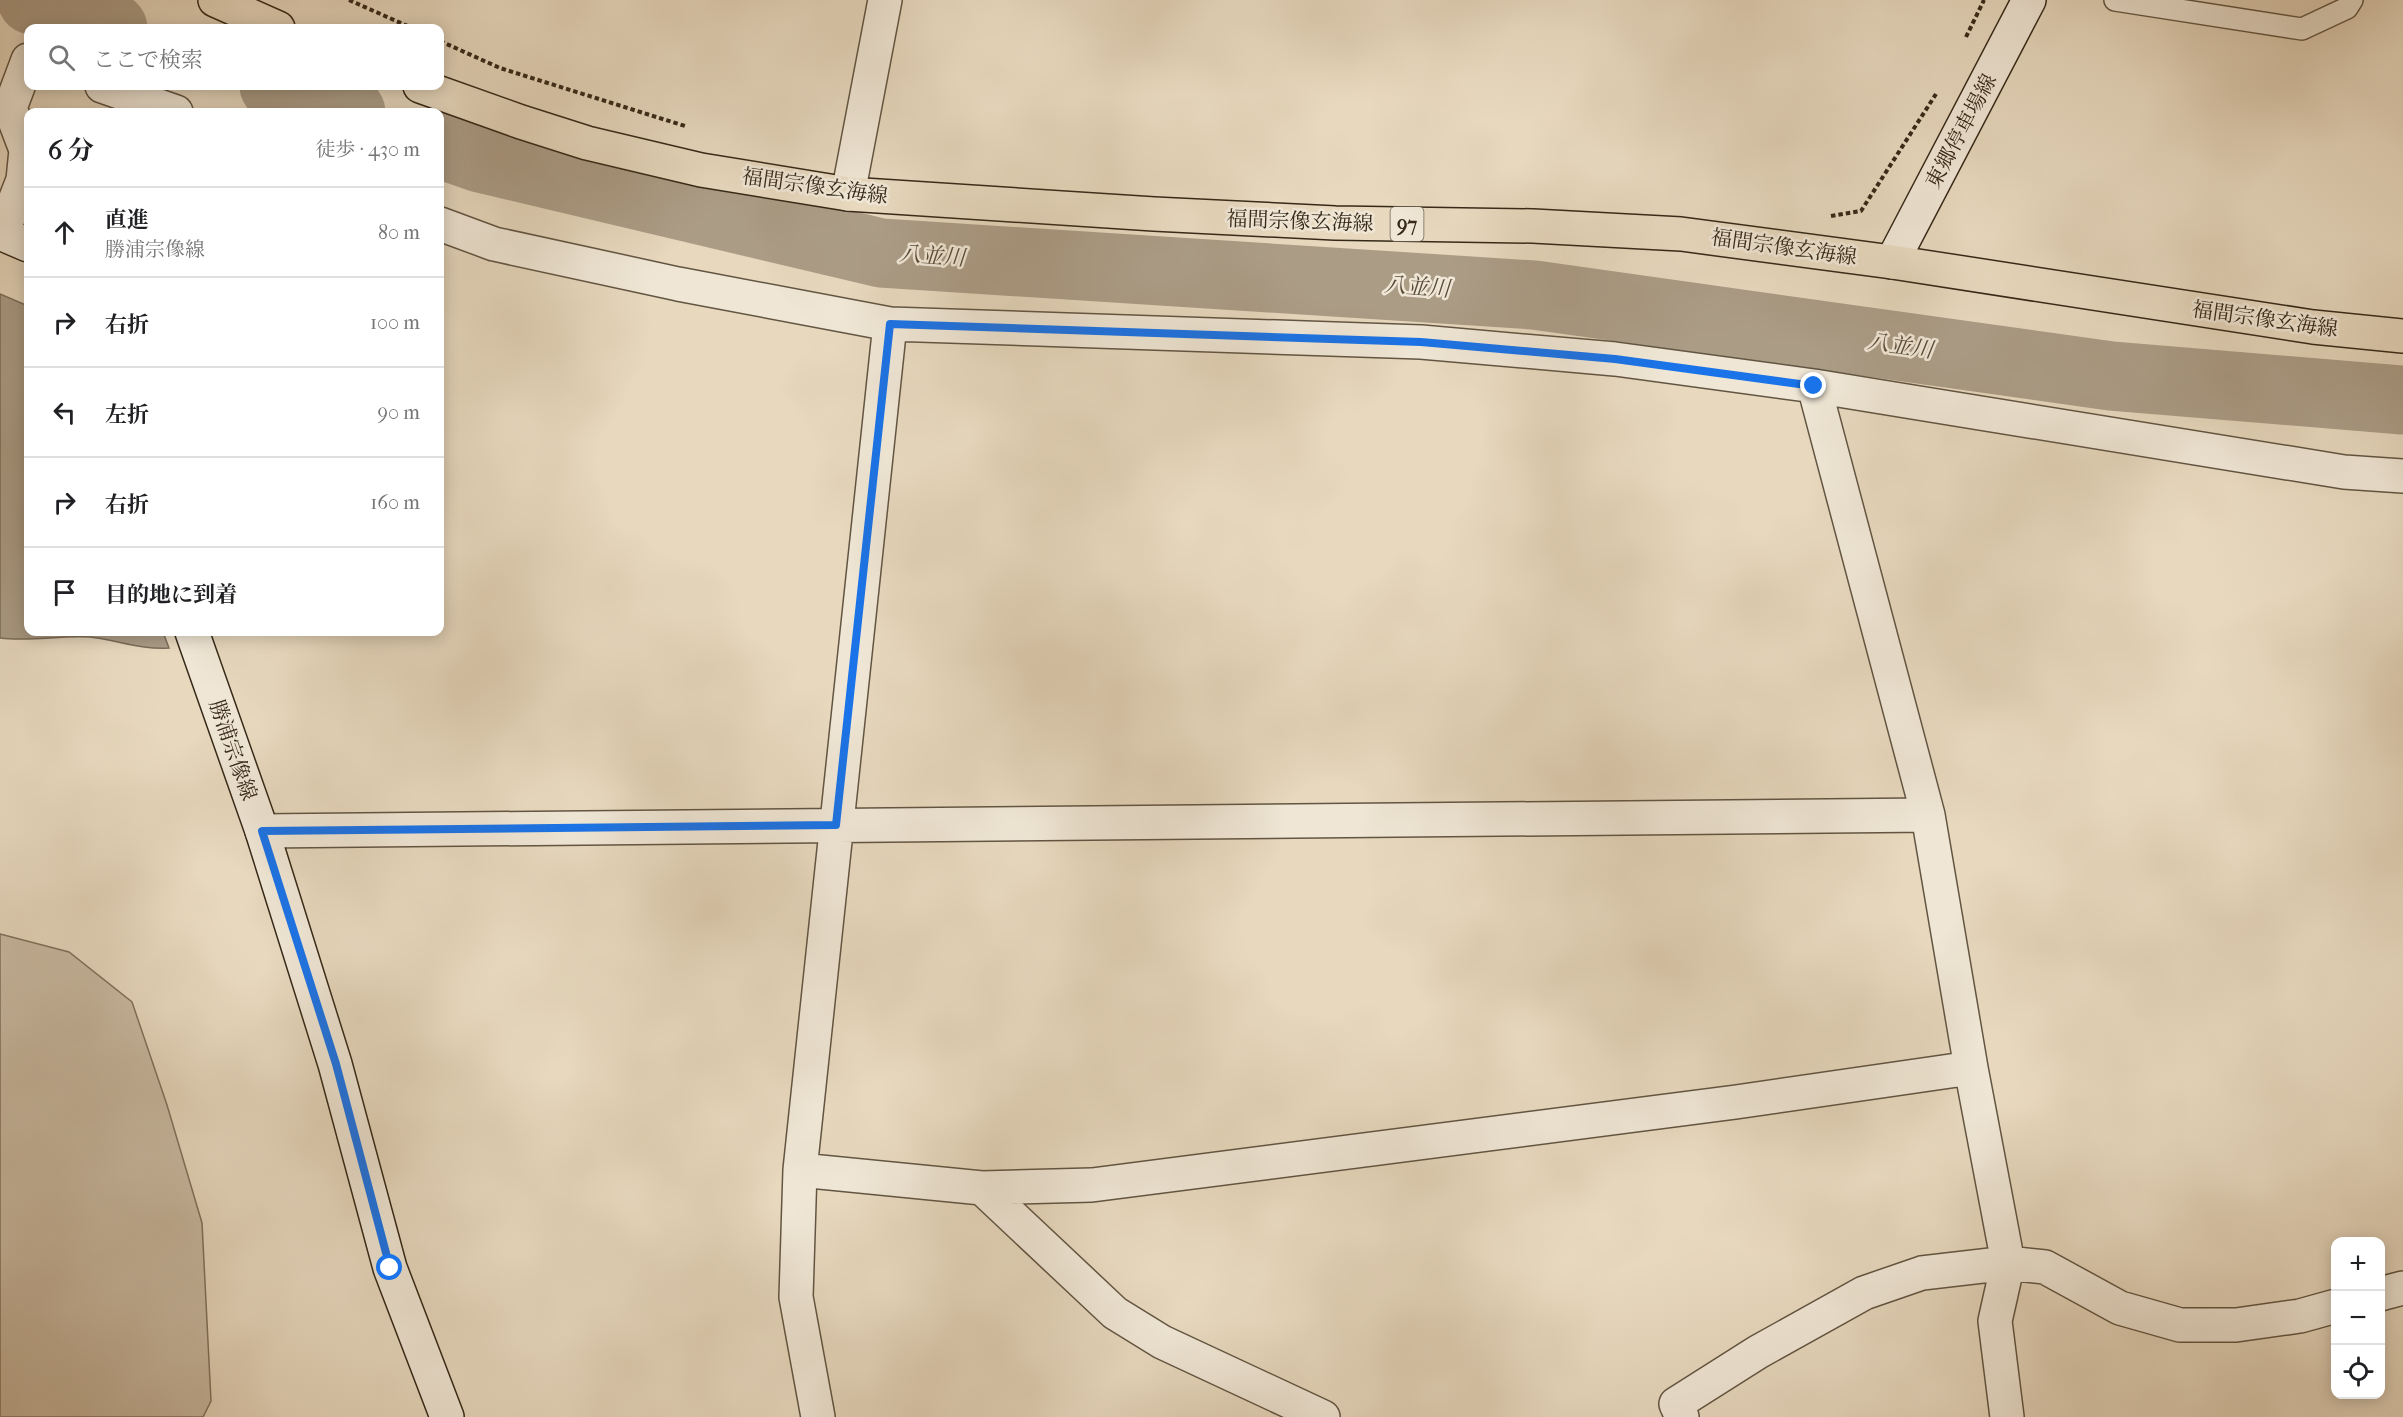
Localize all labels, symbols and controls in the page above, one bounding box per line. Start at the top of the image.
search box [24,24,444,90]
icon: search [45,41,78,74]
text: ここで検索 [93,47,203,73]
street label: 東郷停車場線 [1921,70,2001,192]
text: 6 分 [48,135,94,166]
text: 徒歩 · 430 m [315,138,420,161]
street label: 福間宗像玄海線 [741,164,889,208]
street label: 福間宗像玄海線 [1226,206,1374,236]
text: 直進 [105,207,149,233]
road number: 97 [1390,207,1424,241]
icon: ahead [48,216,81,249]
text: 80 m [378,221,420,244]
street label: 福間宗像玄海線 [1710,225,1858,269]
text: 勝浦宗像線 [105,238,205,261]
water label: 八並川 [898,241,968,271]
water label: 八並川 [1383,272,1453,302]
street label: 福間宗像玄海線 [2191,297,2339,341]
icon: right [48,306,81,339]
text: 100 m [370,311,420,334]
text: 右折 [105,312,149,338]
water label: 八並川 [1866,329,1936,364]
route end [1800,372,1826,398]
icon: left [48,396,81,429]
text: 90 m [378,401,420,424]
text: 左折 [105,402,149,428]
icon: right [48,486,81,519]
text: 160 m [370,491,420,514]
text: 右折 [105,492,149,518]
icon: arrive [48,576,81,609]
text: 目的地に到着 [105,582,237,608]
street label: 勝浦宗像線 [205,696,261,804]
map controls [2331,1237,2385,1399]
button: + [2331,1237,2385,1291]
route start [376,1254,402,1280]
button: − [2331,1291,2385,1345]
button: locate [2331,1345,2385,1399]

